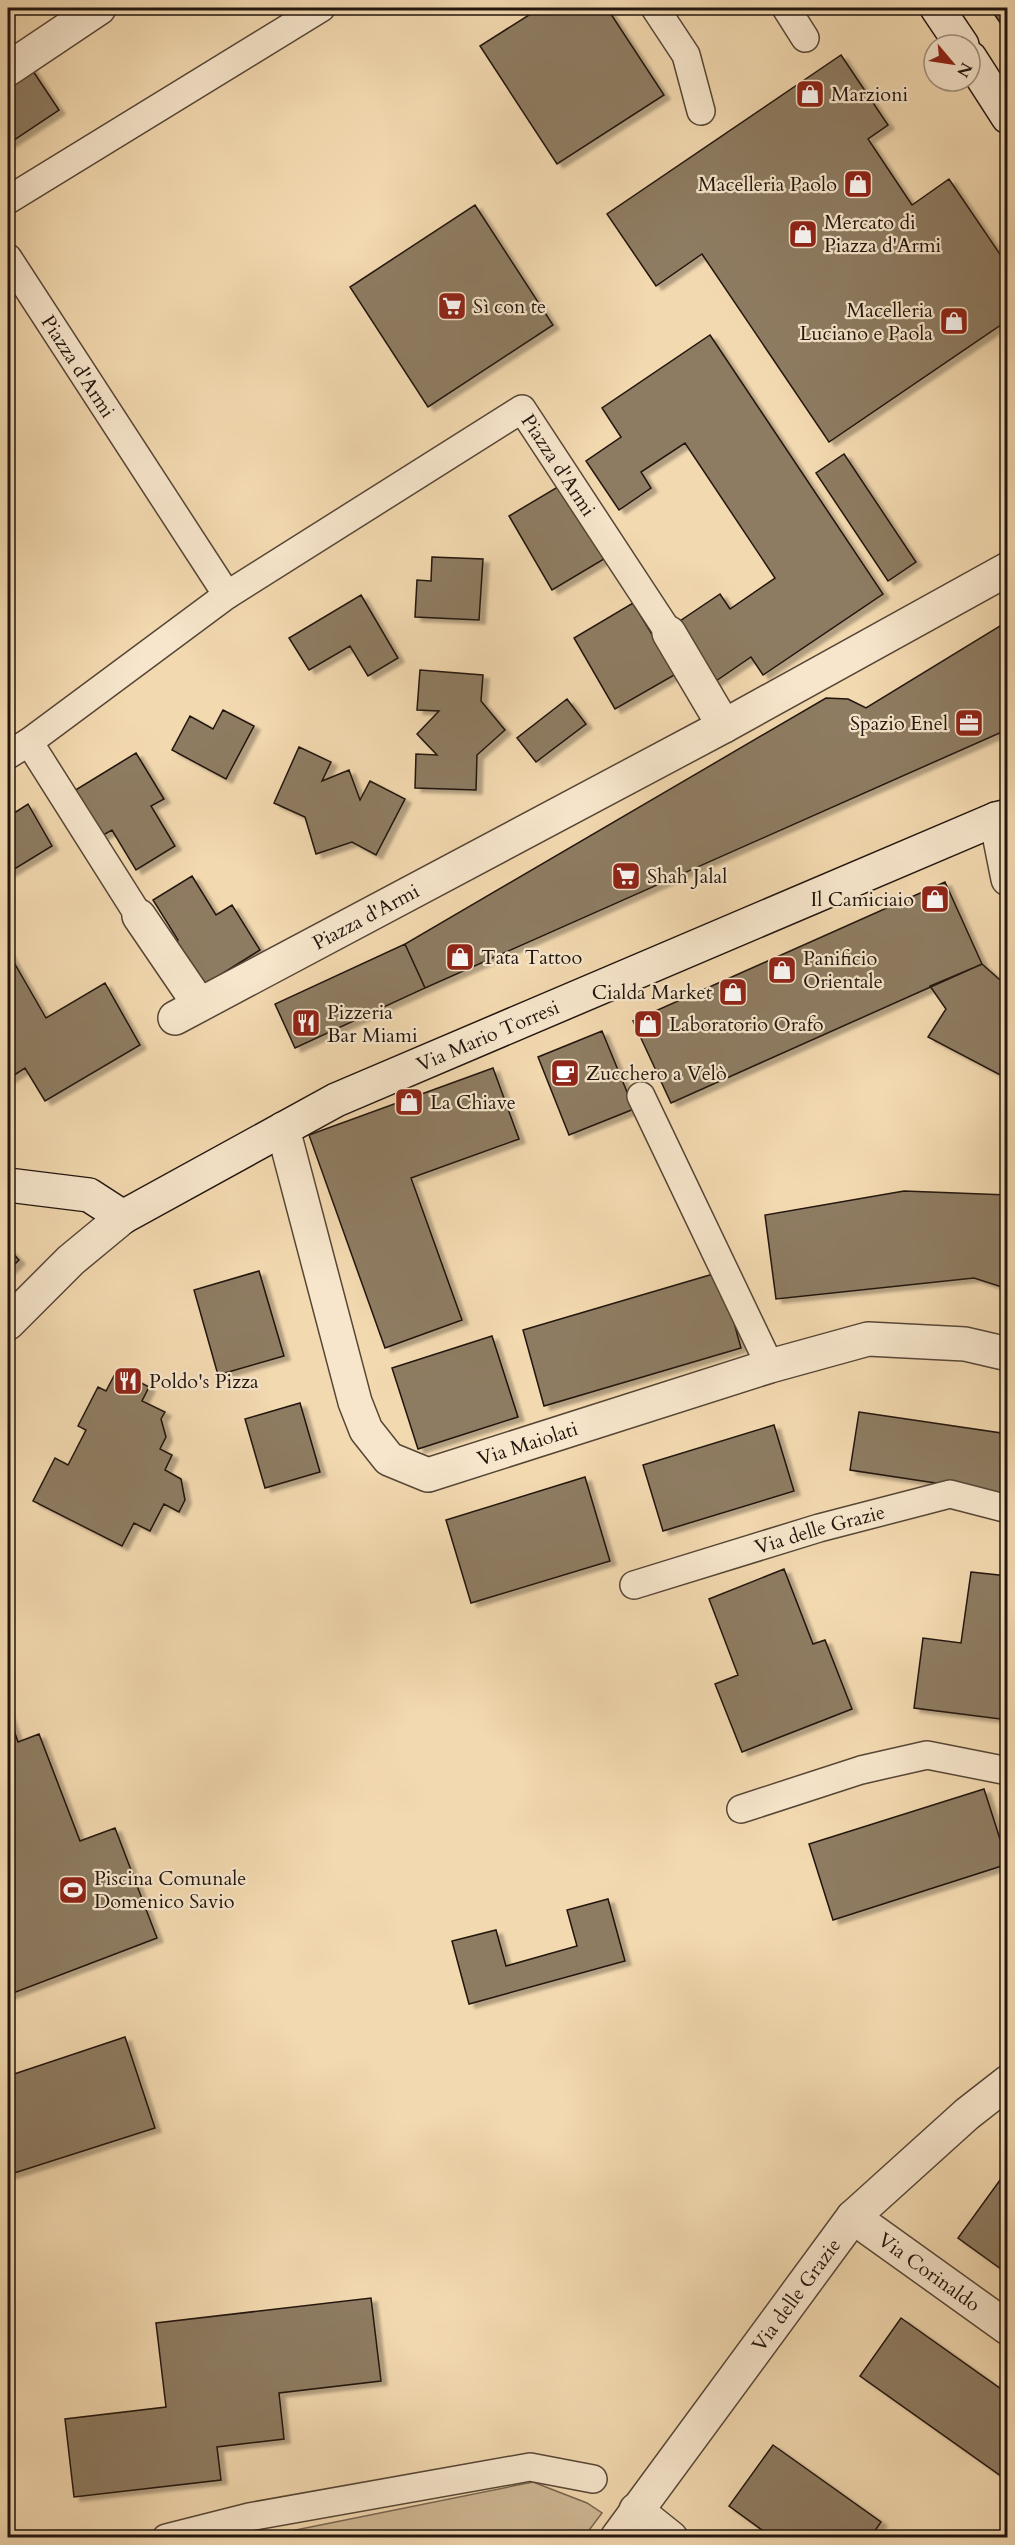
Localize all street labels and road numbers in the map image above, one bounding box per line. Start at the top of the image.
street label: Piazza d'Armi [35,310,121,423]
street label: Piazza d'Armi [515,409,602,522]
street label: Piazza d'Armi [308,877,424,956]
street label: Via Mario Torresi [412,993,564,1078]
street label: Via Maiolati [474,1415,582,1472]
street label: Via delle Grazie [751,1498,888,1561]
street label: Via Corinaldo [872,2226,986,2318]
street label: Via delle Grazie [746,2233,847,2357]

